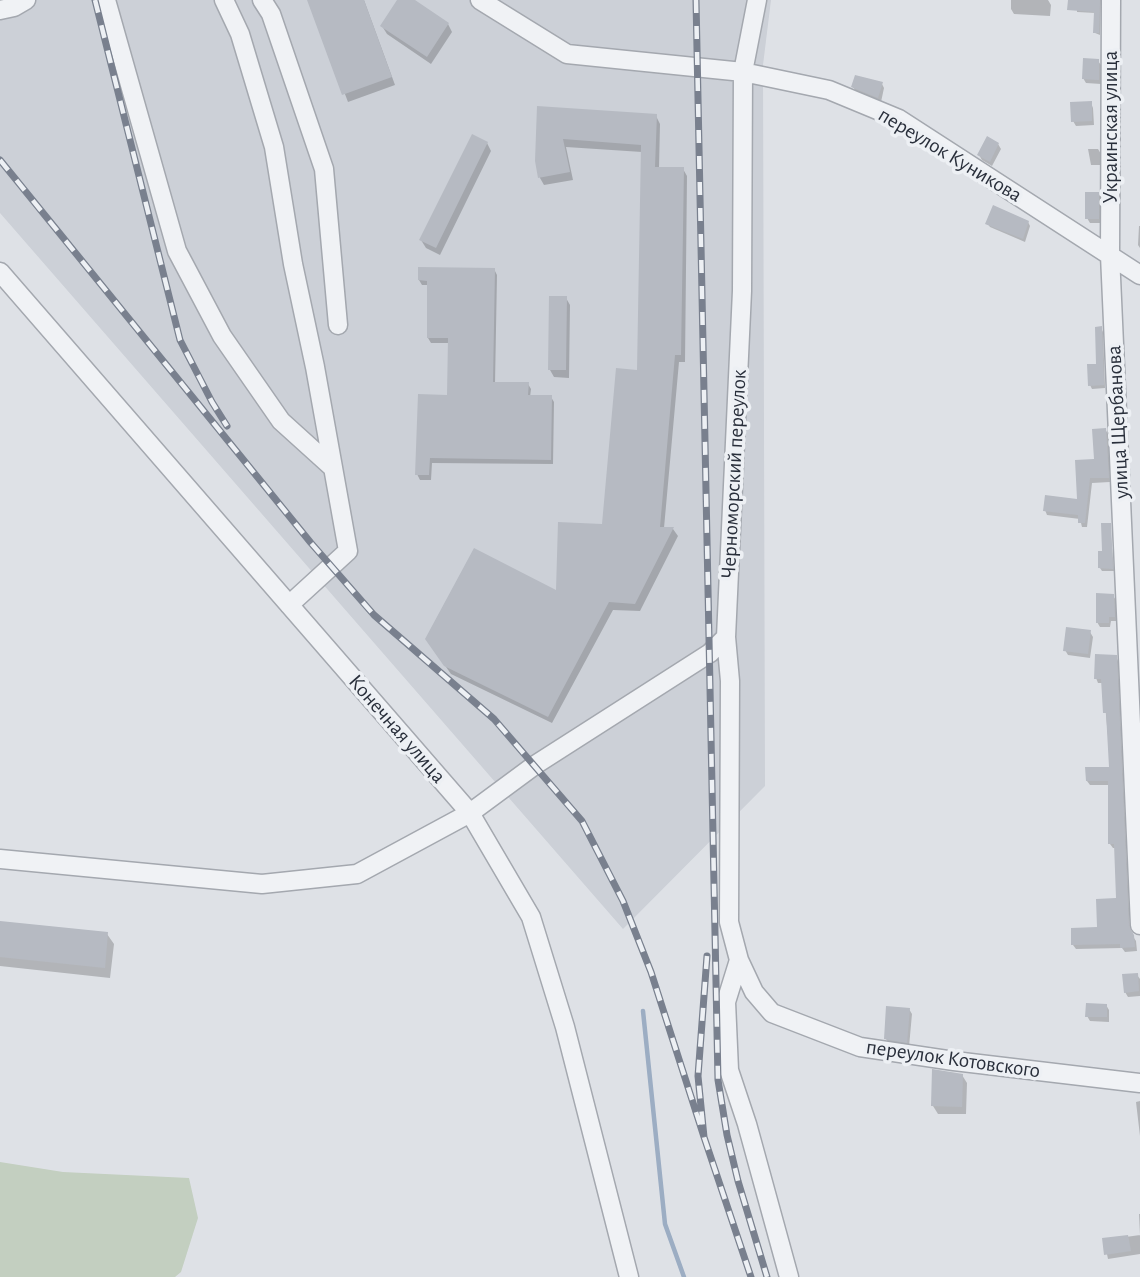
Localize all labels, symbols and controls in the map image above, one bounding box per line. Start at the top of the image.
street label: Украинская улица [1098,51,1124,203]
street label: переулок Куникова [873,102,1027,208]
street label: улица Щербанова [1101,344,1135,500]
street label: Черноморский переулок [716,369,752,579]
street label: Конечная улица [343,669,451,789]
street label: переулок Котовского [864,1034,1042,1084]

